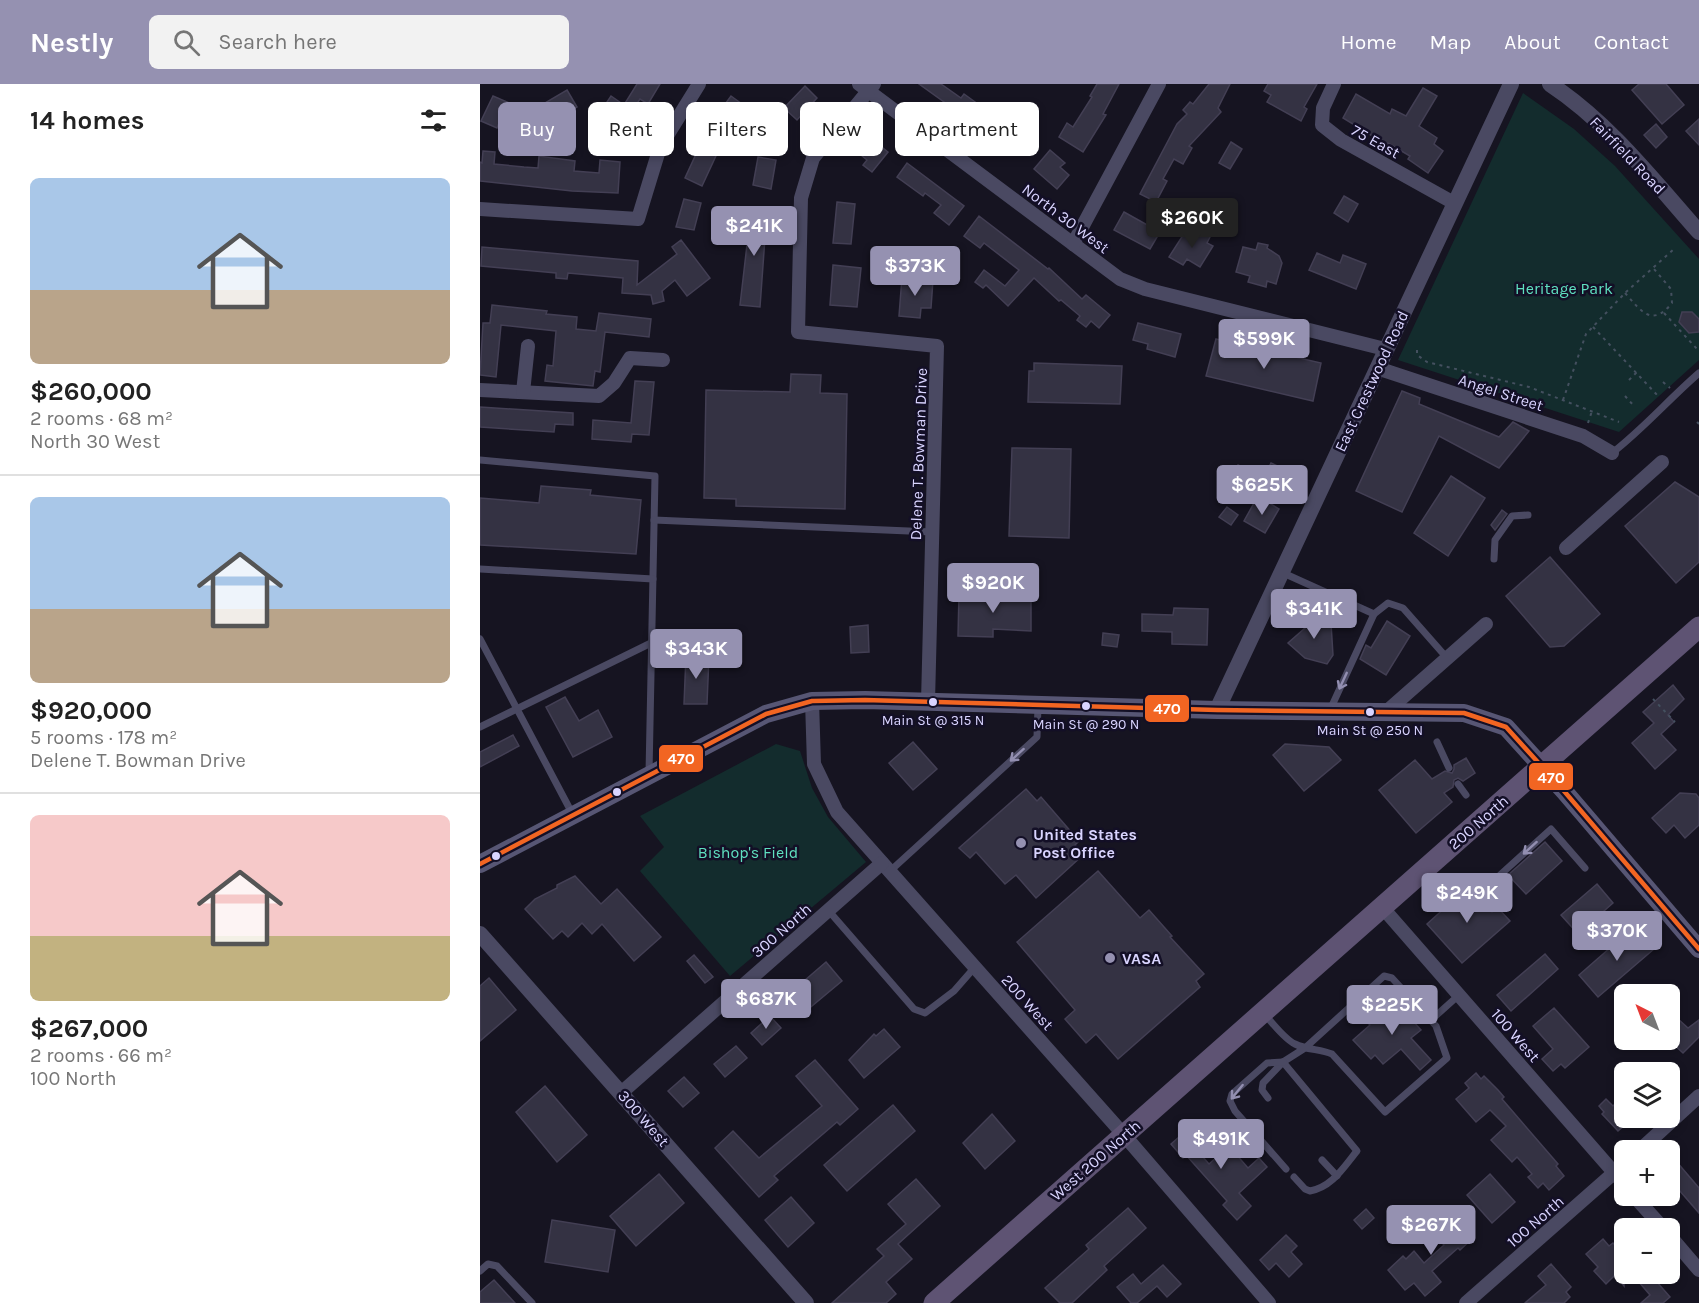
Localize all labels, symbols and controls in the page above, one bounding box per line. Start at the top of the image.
search box [149,15,569,69]
text: Nestly [30,26,113,59]
icon: search [170,26,203,59]
text: Search here [218,29,337,55]
text: Home [1341,30,1397,54]
text: Map [1430,30,1471,54]
text: About [1504,30,1561,54]
text: Contact [1594,30,1669,54]
chip: Buy [498,102,576,156]
chip: Rent [588,102,674,156]
chip: Filters [686,102,788,156]
chip: New [800,102,883,156]
chip: Apartment [895,102,1039,156]
icon: filters [417,104,450,137]
text: 14 homes [30,105,144,136]
street label: Fairfield Road [1586,113,1669,198]
street label: 75 East [1348,120,1403,162]
street label: North 30 West [1018,179,1113,257]
pin: $260K [1150,198,1234,249]
pin: $241K [712,206,796,257]
text: $260K [1160,206,1224,229]
text: $241K [725,214,783,237]
icon: home [186,217,294,325]
pin: $373K [873,246,957,297]
text: $373K [884,254,946,277]
park label: Heritage Park [1515,279,1613,298]
street label: East Crestwood Road [1330,308,1412,455]
pin: $599K [1222,319,1306,370]
text: $599K [1233,327,1295,350]
street label: Delene T. Bowman Drive [906,367,931,541]
street label: Angel Street [1456,370,1546,415]
text: $260,000 [30,376,152,407]
text: 2 rooms · 68 m² [30,407,173,430]
text: North 30 West [30,430,160,453]
pin: $625K [1220,465,1304,516]
text: $625K [1231,473,1293,496]
icon: home [186,536,294,644]
pin: $920K [951,563,1035,614]
text: $920K [961,571,1025,594]
pin: $341K [1272,589,1356,640]
text: $341K [1285,597,1343,620]
pin: $343K [654,629,738,680]
text: $343K [664,637,728,660]
one-way arrow [1337,672,1349,690]
line badge: 470 [1144,694,1190,723]
text: $920,000 [30,695,152,726]
marker: Main St @ 315 N [927,696,939,708]
text: 470 [1153,699,1181,718]
marker: Main St @ 290 N [1080,700,1092,712]
marker: Main St @ 250 N [1364,706,1376,718]
place label: Main St @ 315 N [882,712,984,729]
place label: Main St @ 290 N [1033,716,1139,733]
place label: Main St @ 250 N [1317,722,1423,739]
text: 5 rooms · 178 m² [30,726,177,749]
line badge: 470 [658,744,704,773]
one-way arrow [1010,748,1025,762]
text: Delene T. Bowman Drive [30,749,246,772]
text: 470 [667,749,695,768]
line badge: 470 [1528,762,1574,791]
text: 470 [1537,768,1565,787]
unlabelled marker [611,786,623,798]
street label: 200 North [1444,791,1512,854]
place label: United States Post Office [1033,825,1137,862]
marker: United States Post Office [1014,836,1028,850]
one-way arrow [1523,841,1538,855]
park label: Bishop's Field [698,843,798,862]
unlabelled marker [490,850,502,862]
icon: home [186,854,294,962]
pin: $249K [1425,873,1509,924]
text: $249K [1435,881,1499,904]
street label: 300 North [747,899,815,962]
pin: $370K [1575,911,1659,962]
text: $370K [1586,919,1648,942]
place label: VASA [1122,949,1161,968]
marker: VASA [1103,951,1117,965]
street label: 200 West [998,971,1058,1034]
pin: $687K [724,979,808,1030]
north arrow [1614,984,1680,1050]
map controls [1614,984,1680,1284]
pin: $225K [1350,985,1434,1036]
text: $687K [735,987,797,1010]
text: $225K [1361,993,1423,1016]
street label: 100 West [1487,1005,1544,1066]
text: $267,000 [30,1013,148,1044]
text: 2 rooms · 66 m² [30,1044,172,1067]
button: layers [1614,1062,1680,1128]
text: 100 North [30,1067,117,1090]
one-way arrow [1230,1084,1243,1100]
street label: 300 West [614,1086,673,1150]
street label: West 200 North [1046,1116,1144,1205]
pin: $491K [1179,1119,1263,1170]
text: $491K [1192,1127,1250,1150]
button: + [1614,1140,1680,1206]
street label: 100 North [1503,1191,1568,1251]
pin: $267K [1389,1205,1473,1256]
text: $267K [1400,1213,1462,1236]
button: − [1614,1218,1680,1284]

